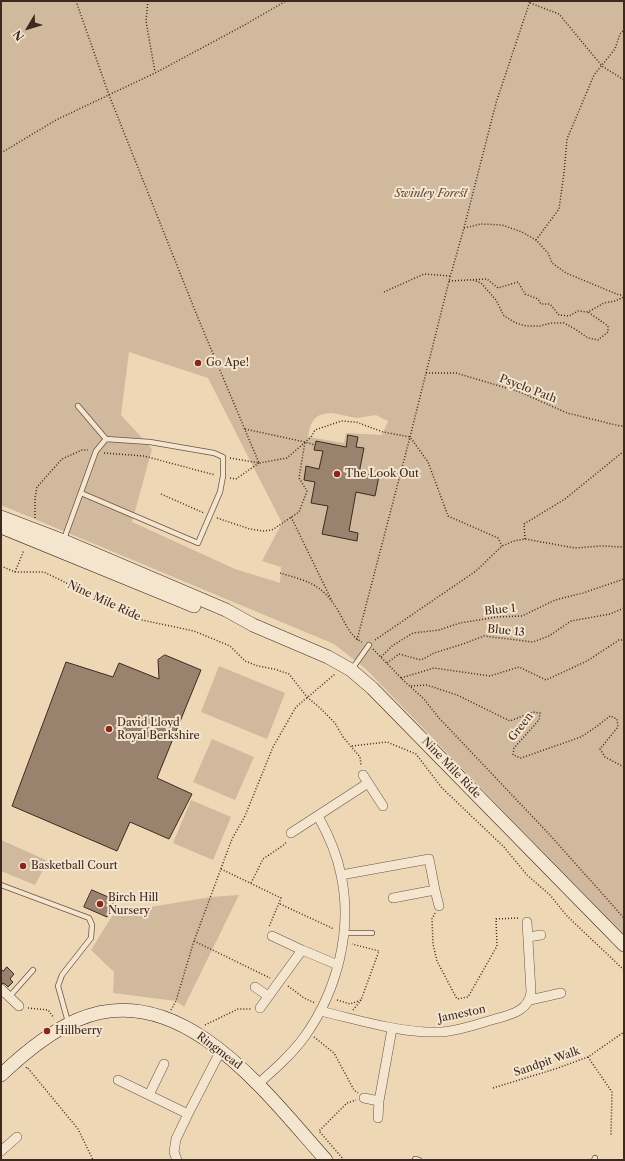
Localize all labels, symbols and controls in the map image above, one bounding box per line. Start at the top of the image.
north arrow [8,8,48,48]
text: N [10,27,27,43]
park label: Swinley Forest [395,187,467,201]
place label: Go Ape! [206,356,249,370]
marker: Go Ape! [193,358,203,368]
street label: Psyclo Path [498,372,558,406]
place label: The Look Out [345,467,419,481]
marker: The Look Out [332,469,342,479]
street label: Nine Mile Ride [65,578,143,624]
street label: Blue 1 [484,602,516,618]
street label: Blue 13 [487,622,525,640]
street label: Green [506,710,536,744]
place label: David Lloyd Royal Berkshire [117,716,200,742]
marker: David Lloyd Royal Berkshire [104,724,114,734]
street label: Nine Mile Ride [419,735,483,801]
place label: Basketball Court [31,859,118,873]
marker: Basketball Court [18,861,28,871]
place label: Birch Hill Nursery [108,891,158,917]
marker: Birch Hill Nursery [95,899,105,909]
street label: Jameston [437,1003,487,1025]
place label: Hillberry [55,1024,102,1038]
marker: Hillberry [42,1026,52,1036]
street label: Ringmead [194,1030,244,1072]
street label: Sandpit Walk [512,1044,582,1080]

